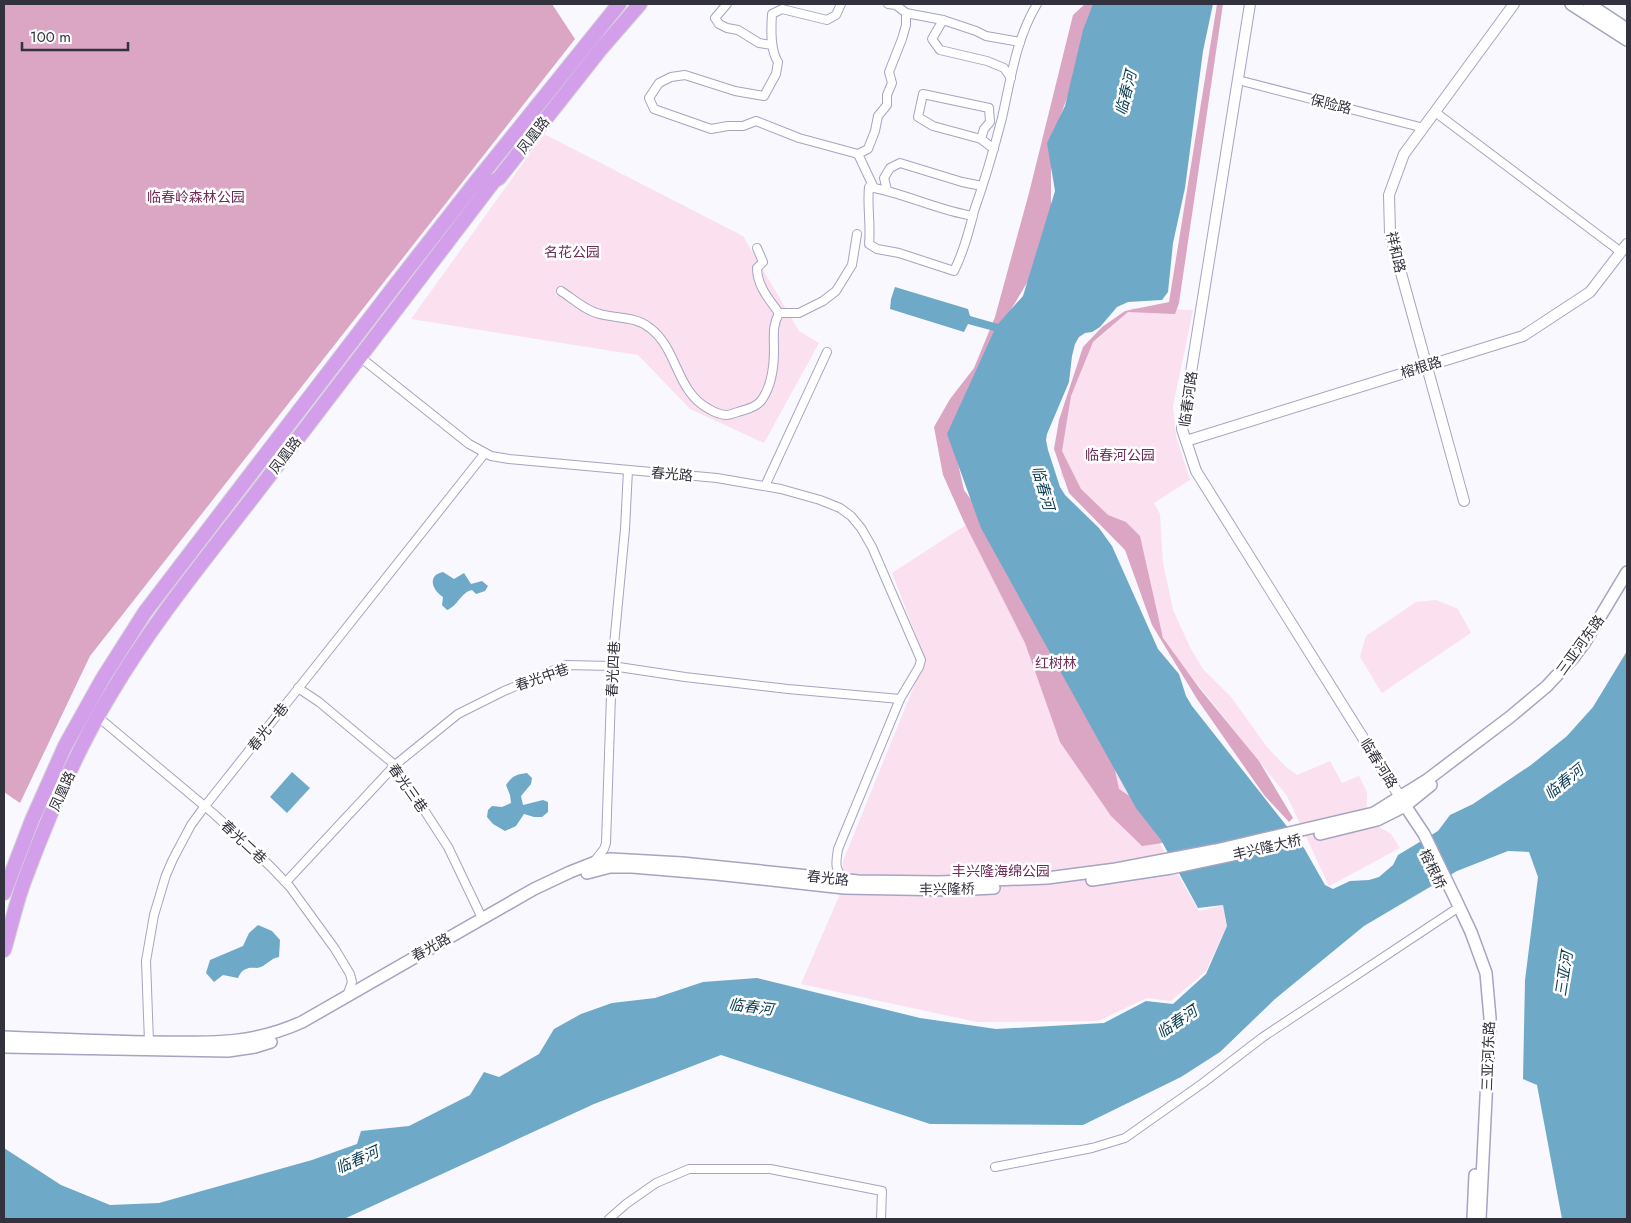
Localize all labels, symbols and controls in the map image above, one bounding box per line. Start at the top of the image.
scale bar [22,20,129,52]
text: 100 m [30,26,71,48]
water label: 临春河 [1110,66,1143,118]
street label: 保险路 [1308,89,1354,119]
street label: 凤凰路 [512,112,554,158]
park label: 临春岭森林公园 [147,187,245,207]
street label: 祥和路 [1382,229,1410,275]
park label: 名花公园 [544,242,600,262]
street label: 榕根路 [1398,351,1444,383]
street label: 临春河路 [1174,370,1202,428]
street label: 凤凰路 [264,432,306,478]
park label: 临春河公园 [1085,445,1155,465]
street label: 春光路 [650,462,694,486]
water label: 临春河 [1026,463,1061,516]
street label: 三亚河东路 [1551,611,1609,679]
street label: 春光四巷 [602,641,624,697]
park label: 红树林 [1035,653,1077,673]
street label: 春光中巷 [512,658,572,696]
street label: 春光一巷 [243,699,293,755]
street label: 临春河路 [1356,734,1402,792]
water label: 临春河 [1540,757,1591,805]
street label: 春光三巷 [384,759,432,817]
street label: 凤凰路 [44,768,80,814]
street label: 春光二巷 [217,816,271,868]
street label: 丰兴隆大桥 [1231,829,1303,865]
street label: 榕根桥 [1415,846,1451,892]
park label: 丰兴隆海绵公园 [952,861,1050,881]
street label: 春光路 [806,866,850,890]
street label: 丰兴隆桥 [919,879,975,899]
street label: 春光路 [408,928,454,966]
water label: 三亚河 [1550,947,1579,998]
water label: 临春河 [727,993,778,1021]
water label: 临春河 [1152,999,1204,1044]
street label: 三亚河东路 [1477,1021,1499,1091]
water label: 临春河 [332,1140,385,1179]

